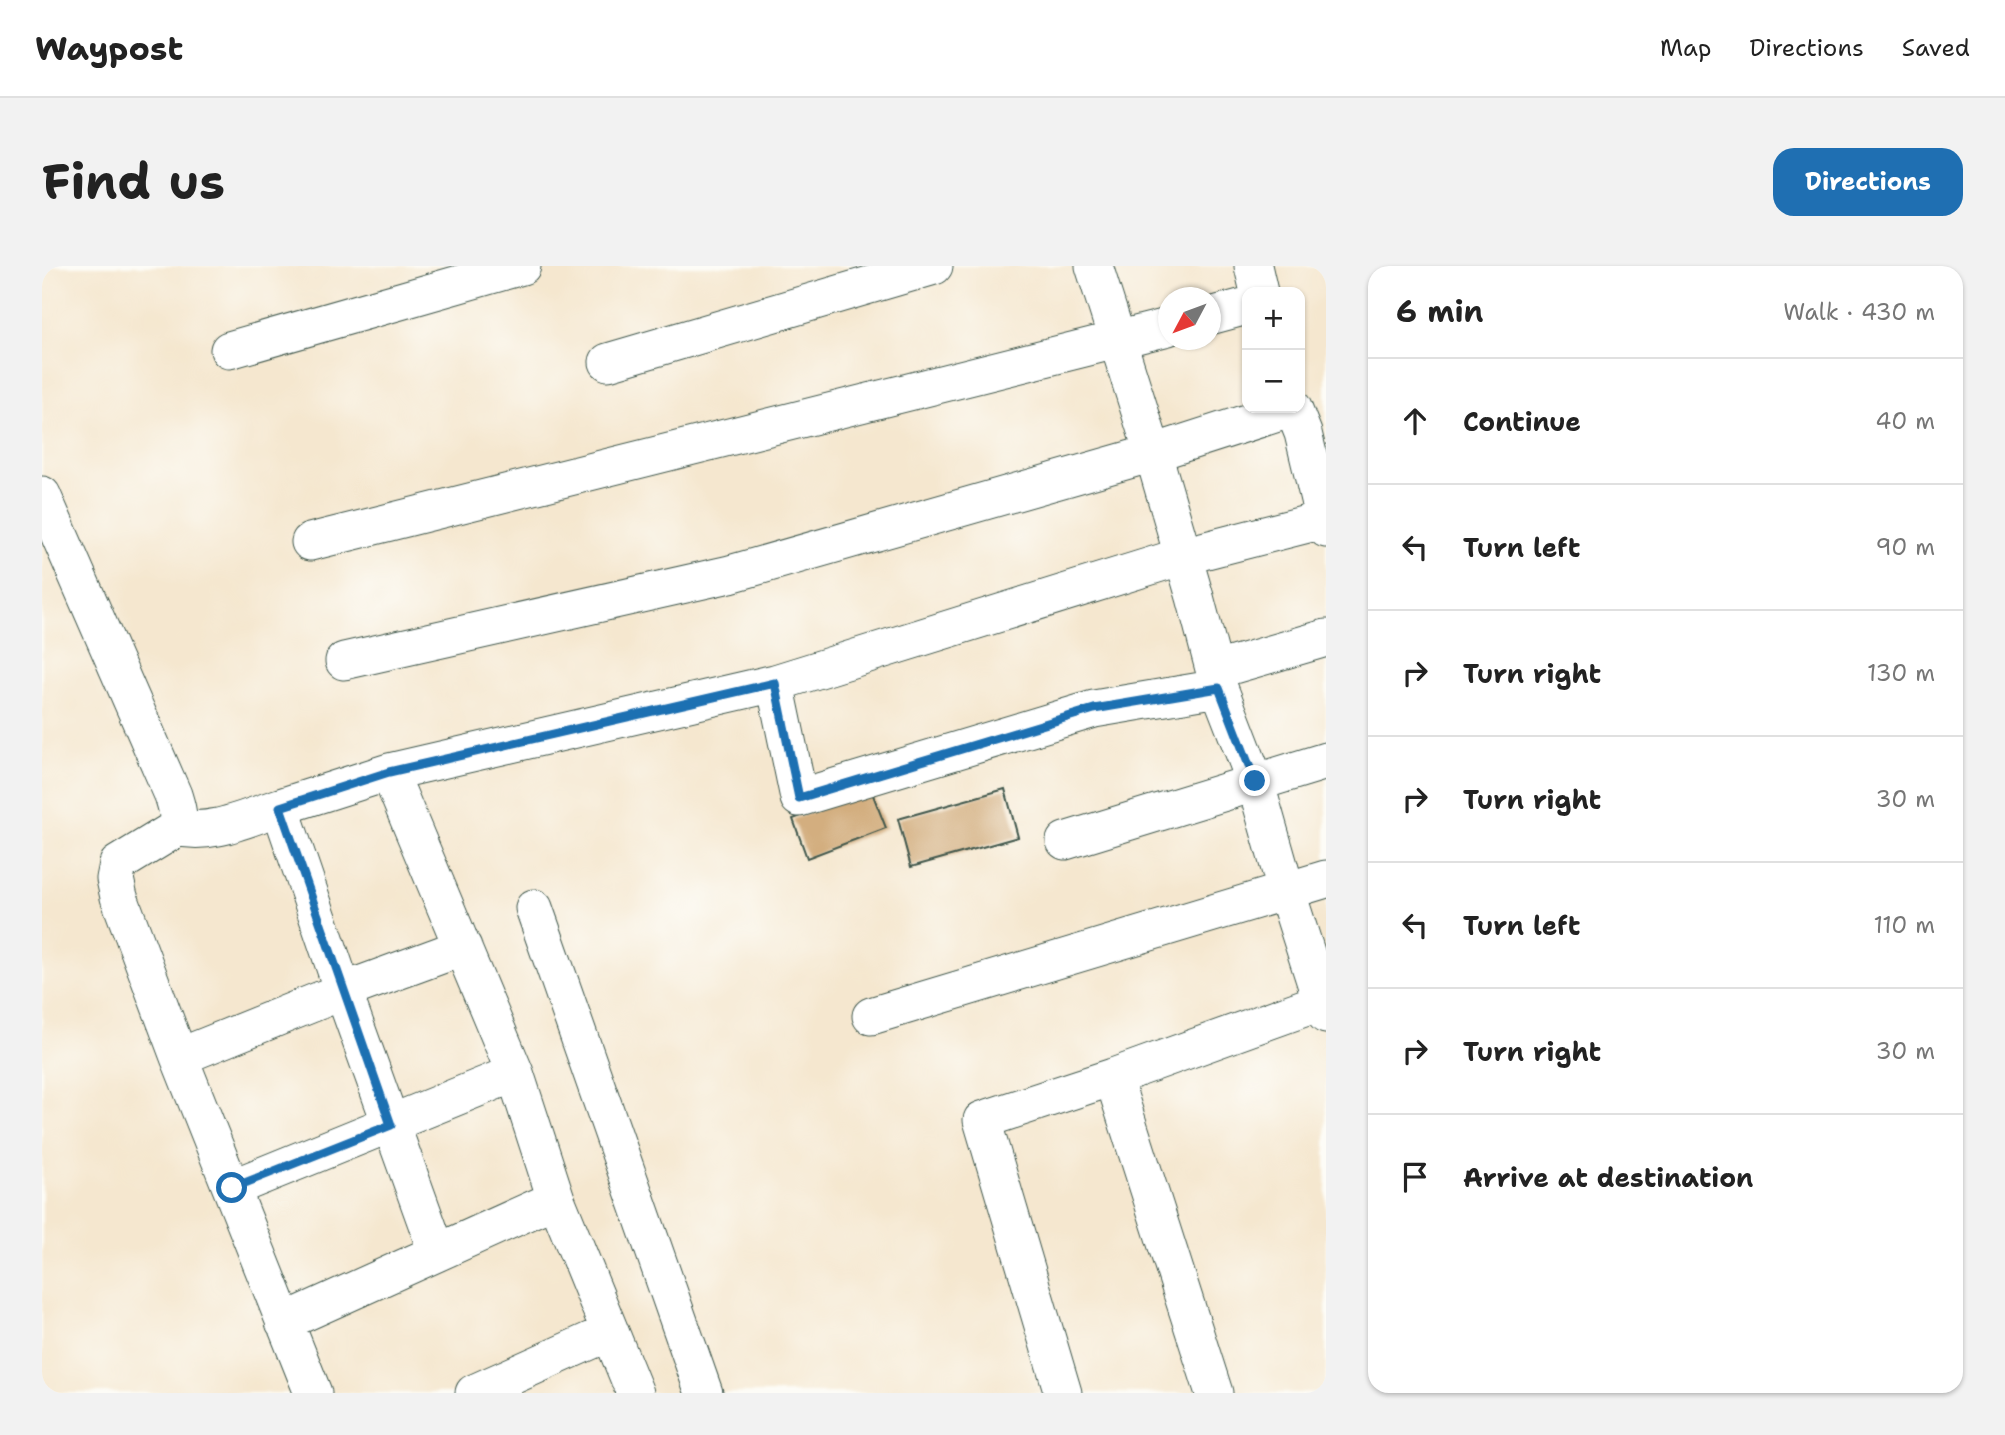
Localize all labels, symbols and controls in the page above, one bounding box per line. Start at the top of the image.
text: Waypost [35,26,183,71]
text: Map [1660,32,1711,64]
text: Directions [1749,32,1864,64]
text: Saved [1902,32,1970,64]
button: Directions [1773,148,1963,216]
text: Find us [42,149,225,215]
north arrow [1158,287,1221,350]
map controls [1242,287,1305,413]
button: + [1242,287,1305,350]
text: 6 min [1396,291,1483,332]
text: Walk · 430 m [1783,297,1935,327]
button: − [1242,350,1305,413]
icon: ahead [1396,402,1434,440]
text: Continue [1463,404,1581,439]
text: 40 m [1875,406,1935,436]
icon: left [1396,528,1434,566]
text: Turn left [1463,530,1580,565]
text: 90 m [1875,532,1935,562]
icon: right [1396,654,1434,692]
text: Turn right [1463,656,1601,691]
text: 130 m [1867,658,1935,688]
route end [1239,765,1270,796]
icon: right [1396,780,1434,818]
text: Turn right [1463,782,1601,817]
text: 30 m [1876,784,1935,814]
icon: left [1396,906,1434,944]
text: Turn left [1463,908,1580,943]
text: 110 m [1873,910,1935,940]
icon: right [1396,1032,1434,1070]
text: Turn right [1463,1034,1601,1069]
text: 30 m [1876,1036,1935,1066]
icon: arrive [1396,1158,1434,1196]
text: Arrive at destination [1463,1160,1753,1195]
route start [216,1172,247,1203]

